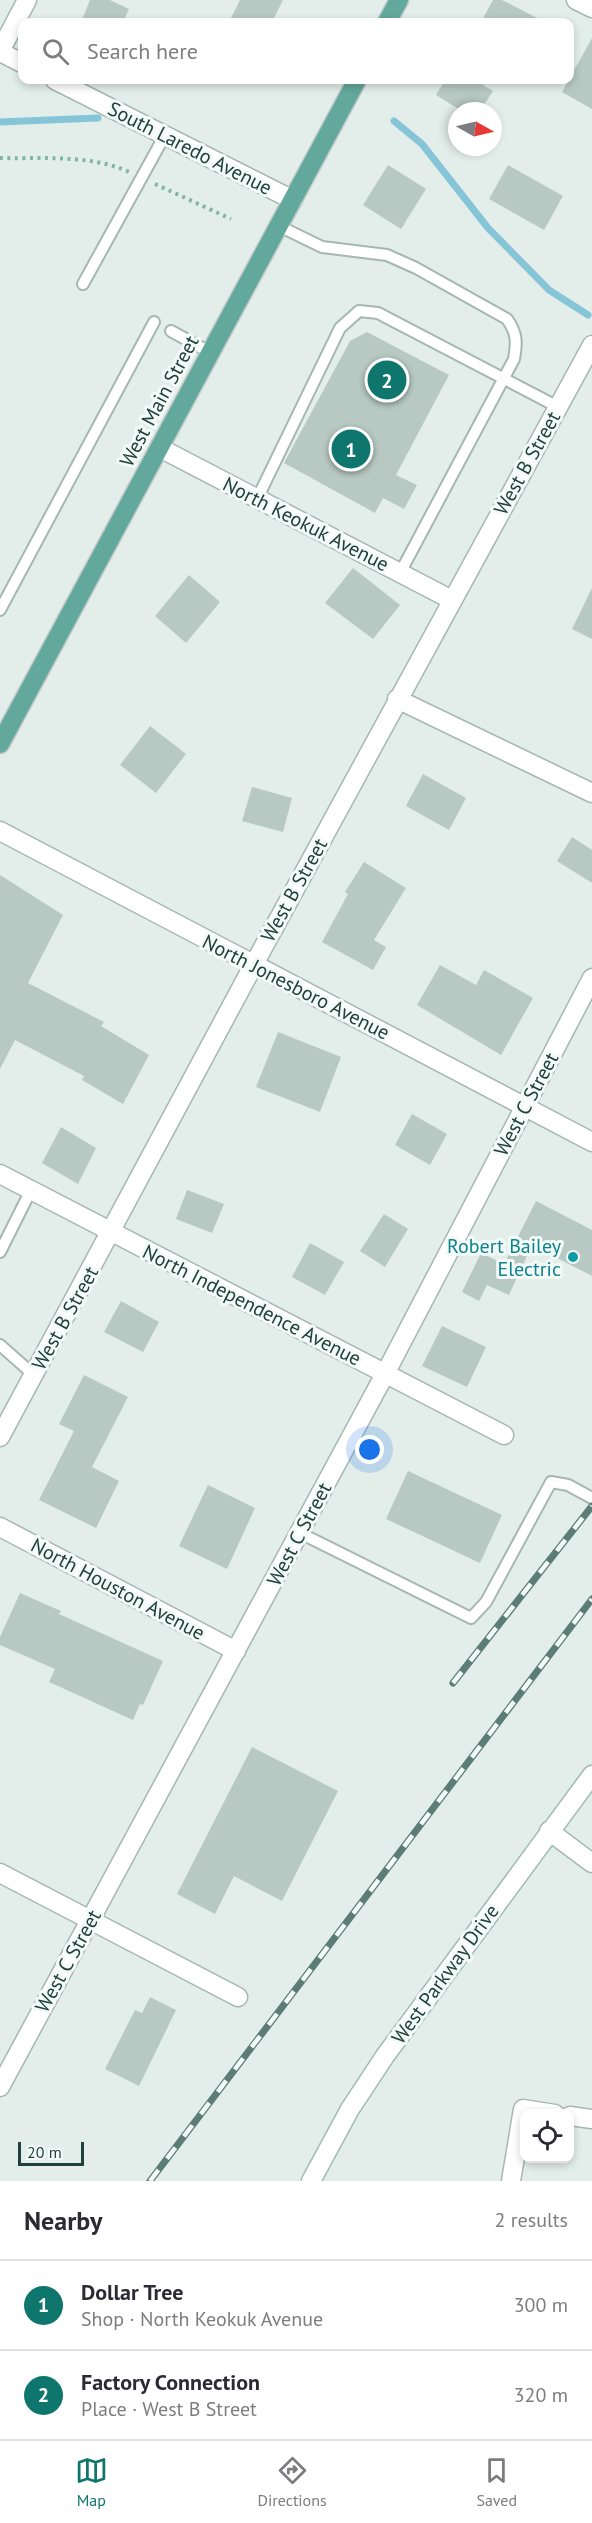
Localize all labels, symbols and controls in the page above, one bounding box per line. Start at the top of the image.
search box [18,18,574,84]
icon: search [39,35,72,68]
text: Search here [87,37,198,65]
street label: South Laredo Avenue [104,95,276,201]
north arrow [448,102,502,156]
street label: West Main Street [114,331,205,471]
pin: 2 [368,358,406,403]
street label: West B Street [488,406,566,519]
pin: 1 [332,426,370,472]
street label: North Keokuk Avenue [219,471,393,577]
street label: West B Street [255,833,333,946]
street label: North Jonesboro Avenue [198,928,394,1046]
street label: West C Street [488,1048,564,1160]
place label: Robert Bailey Electric [447,1233,562,1282]
street label: North Independence Avenue [138,1238,366,1372]
marker: Robert Bailey Electric [566,1250,580,1264]
street label: West B Street [26,1261,104,1374]
your location [355,1435,384,1464]
street label: West C Street [261,1478,337,1590]
street label: North Houston Avenue [27,1532,209,1646]
street label: West Parkway Drive [386,1899,504,2049]
street label: West C Street [29,1905,107,2017]
map controls [520,2109,574,2163]
button: locate [520,2109,574,2163]
scale bar [18,2139,84,2166]
text: 20 m [27,2142,62,2162]
text: Nearby [24,2204,102,2237]
text: 2 results [495,2207,568,2233]
text: Dollar Tree [81,2278,184,2306]
text: 1 [38,2292,49,2318]
text: 300 m [514,2292,568,2318]
text: Shop · North Keokuk Avenue [81,2306,323,2332]
text: Factory Connection [81,2368,260,2396]
text: 2 [38,2382,49,2408]
text: 320 m [514,2382,568,2408]
text: Place · West B Street [81,2396,257,2422]
tab: Map [75,2454,108,2510]
tab: Directions [258,2454,327,2510]
tab: Saved [476,2454,517,2510]

